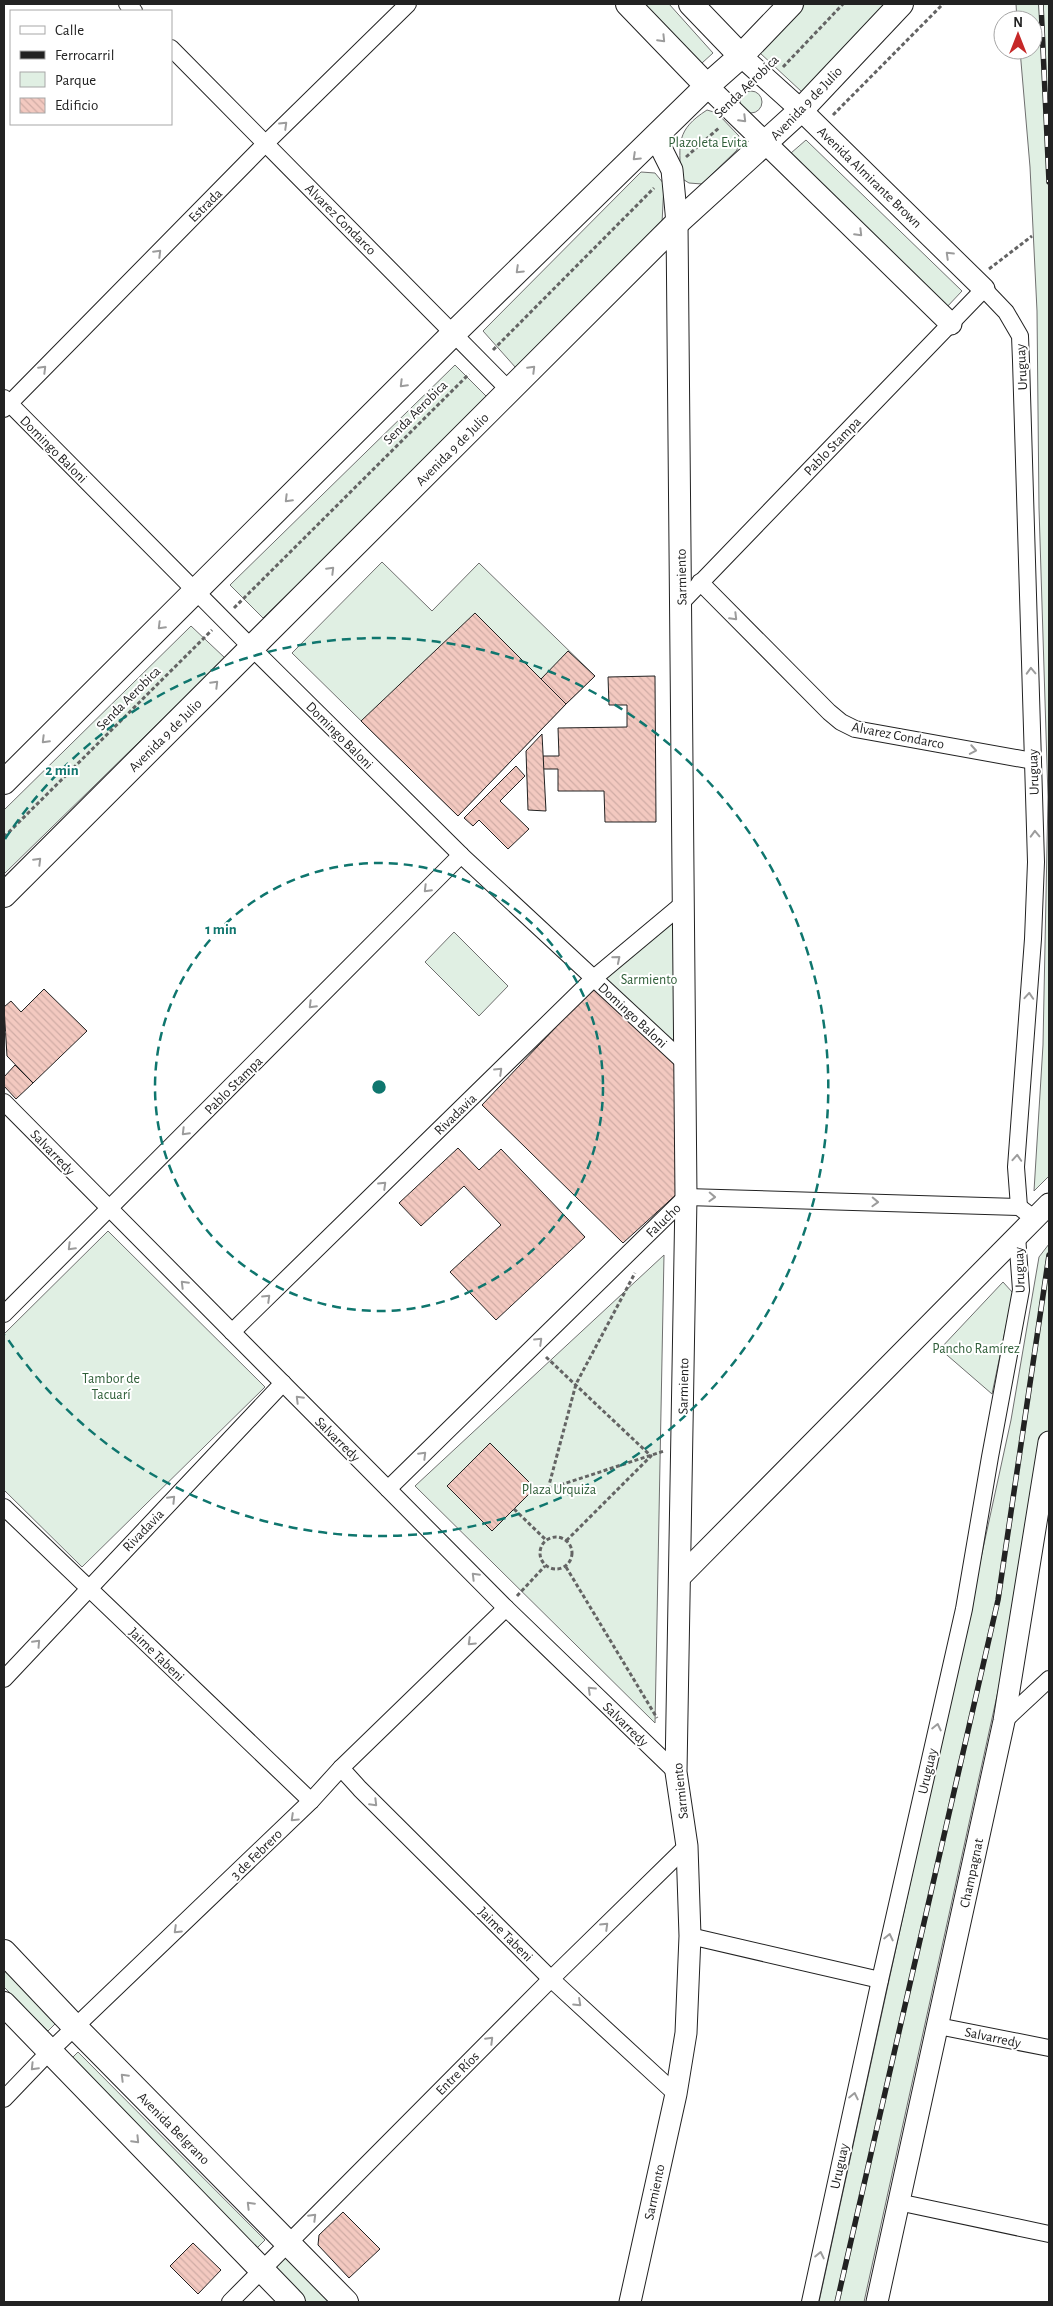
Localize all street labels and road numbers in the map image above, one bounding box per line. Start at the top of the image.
street label: Senda Aerobica [712,52,782,121]
street label: Avenida 9 de Julio [768,64,845,143]
street label: Avenida Almirante Brown [814,124,924,231]
street label: Alvarez Condarco [302,182,379,258]
street label: Estrada [186,186,226,225]
street label: Uruguay [1014,343,1030,390]
street label: Senda Aerobica [381,378,451,447]
street label: Avenida 9 de Julio [414,411,492,489]
street label: Domingo Baloni [17,414,89,486]
street label: Pablo Stampa [801,414,864,479]
street label: Sarmiento [675,548,689,605]
street label: Senda Aerobica [94,664,164,733]
street label: Avenida 9 de Julio [127,697,205,775]
street label: Domingo Baloni [303,700,375,772]
street label: Alvarez Condarco [850,720,945,752]
street label: Uruguay [1026,749,1042,795]
street label: Domingo Baloni [595,980,669,1051]
street label: Pablo Stampa [202,1054,266,1117]
street label: Rivadavia [432,1091,480,1138]
street label: Salvarredy [27,1127,77,1178]
street label: Falucho [644,1201,684,1240]
street label: Uruguay [1012,1247,1028,1293]
street label: Sarmiento [677,1357,691,1414]
street label: Salvarredy [312,1415,362,1465]
street label: Rivadavia [120,1507,167,1554]
street label: Jaime Tabeni [126,1625,187,1684]
street label: Salvarredy [600,1700,651,1750]
street label: Uruguay [916,1747,940,1795]
street label: Sarmiento [671,1762,691,1820]
street label: 3 de Febrero [228,1827,285,1883]
street label: Champagnat [958,1837,986,1909]
street label: Jaime Tabeni [475,1905,535,1965]
street label: Salvarredy [963,2025,1022,2051]
street label: Entre Ríos [433,2049,482,2098]
street label: Avenida Belgrano [135,2090,212,2168]
street label: Uruguay [828,2142,852,2190]
street label: Sarmiento [642,2163,668,2221]

